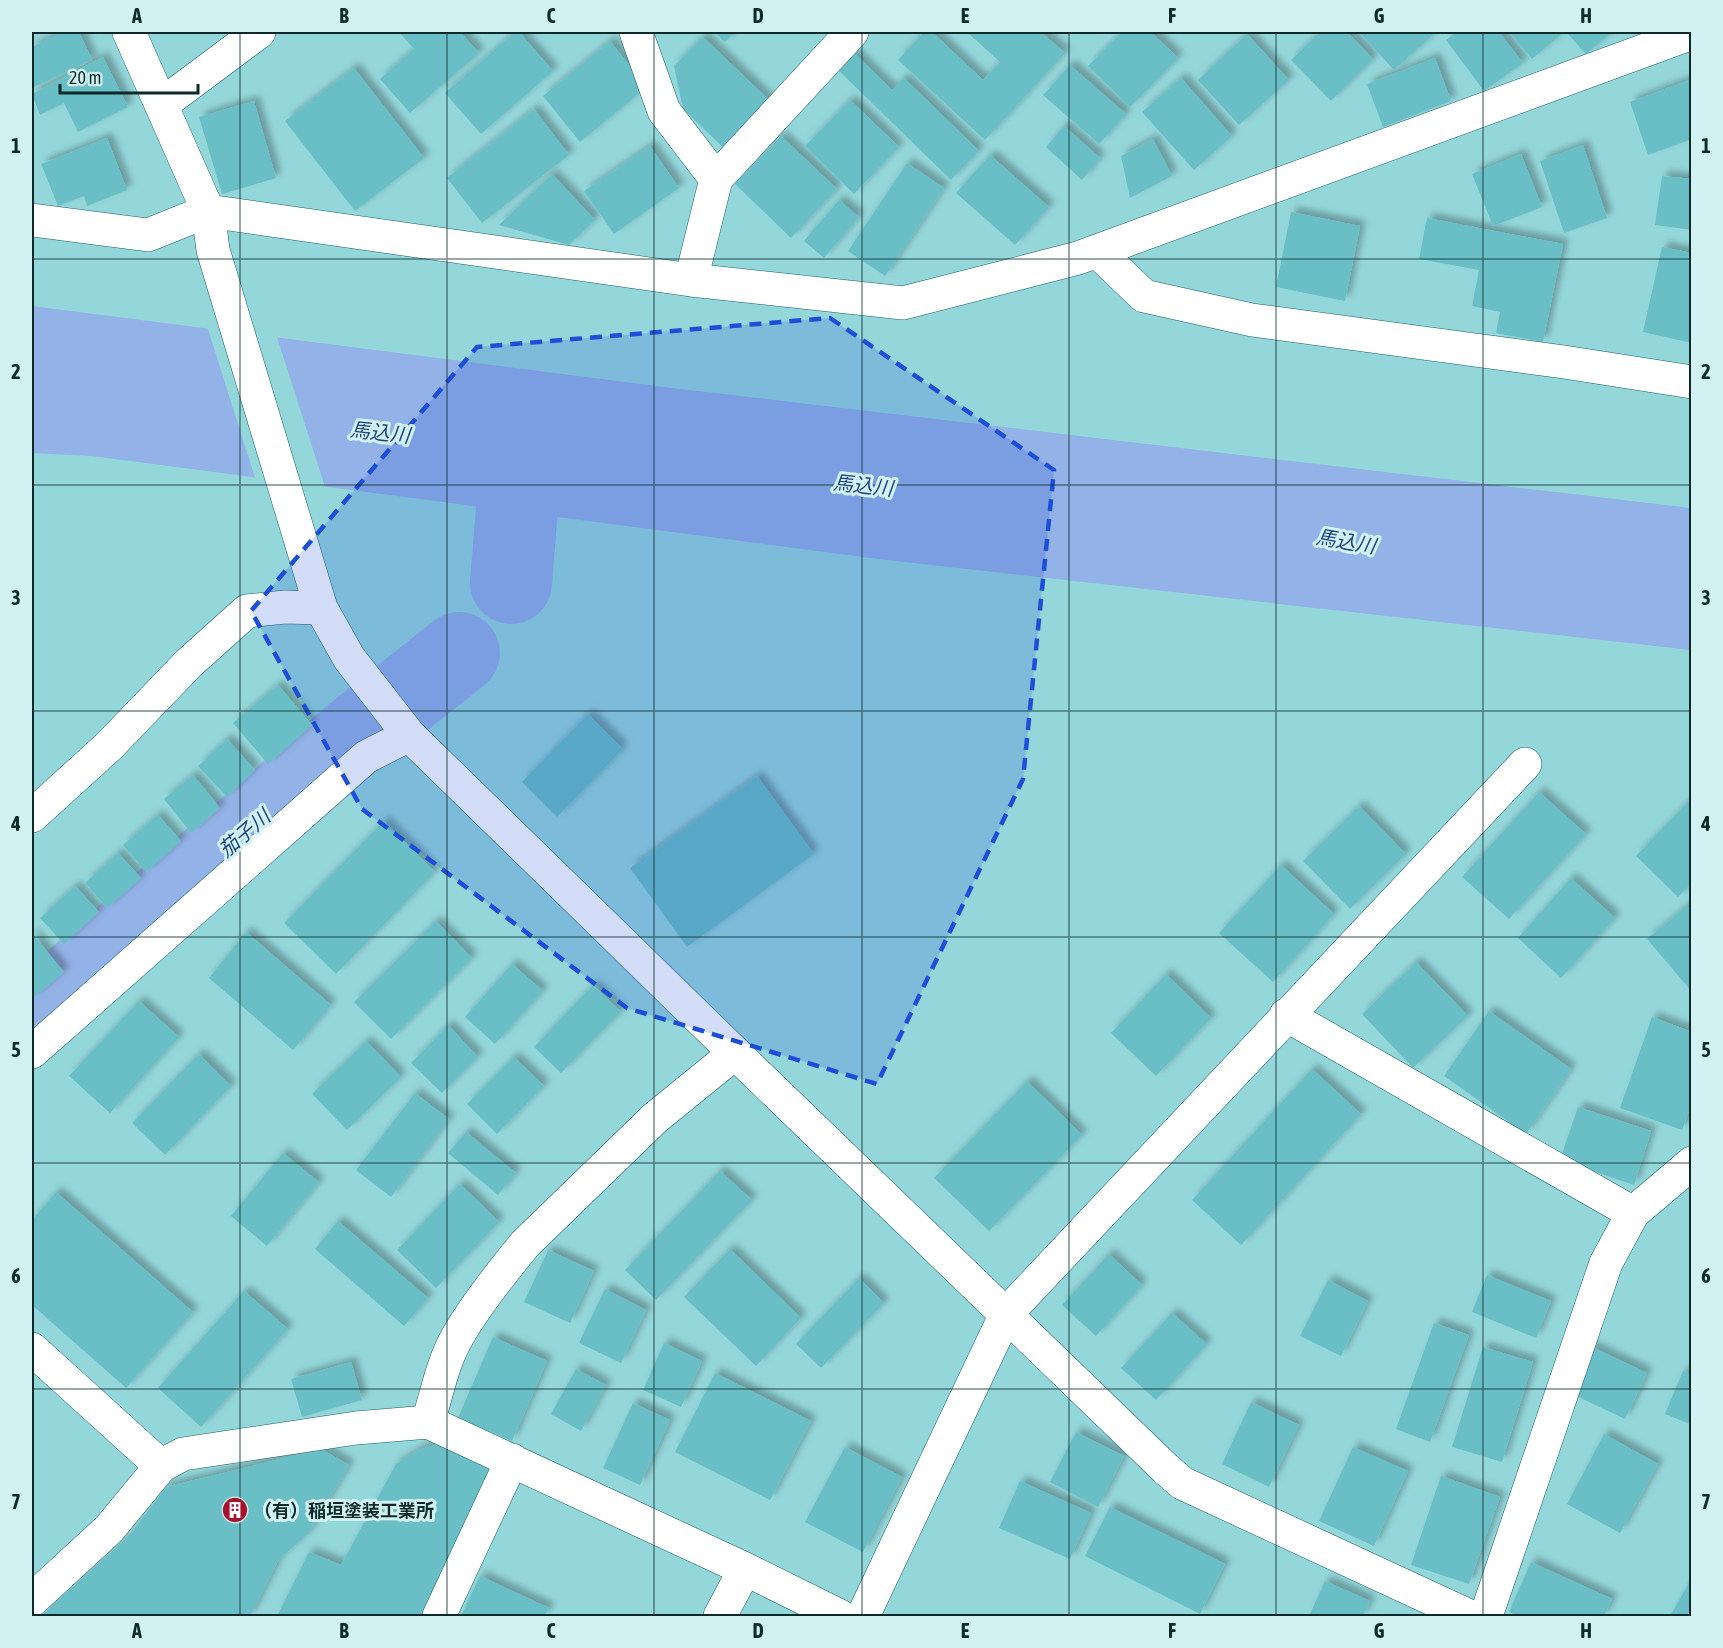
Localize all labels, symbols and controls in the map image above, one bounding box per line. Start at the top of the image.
text: A [131,4,142,27]
text: B [339,4,349,27]
text: C [547,4,556,27]
text: D [752,4,764,27]
text: E [961,4,970,27]
text: F [1168,4,1176,27]
text: G [1374,4,1385,27]
text: H [1580,4,1592,27]
scale bar [60,57,198,95]
text: 20 m [69,67,101,88]
text: 1 [11,134,21,157]
text: 1 [1701,134,1711,157]
text: 2 [11,360,21,383]
text: 2 [1701,360,1711,383]
water label: 馬込川 [349,417,413,447]
water label: 馬込川 [832,470,896,500]
water label: 馬込川 [1314,524,1380,558]
text: 3 [11,586,21,609]
text: 3 [1701,586,1711,609]
water label: 茄子川 [214,803,276,861]
text: 4 [10,812,21,835]
text: 4 [1700,812,1711,835]
text: 5 [11,1038,21,1061]
text: 5 [1701,1038,1711,1061]
text: 6 [11,1264,21,1287]
text: 6 [1701,1264,1711,1287]
text: 7 [11,1490,21,1513]
text: 7 [1701,1490,1711,1513]
building icon: （有）稲垣塗装工業所 [220,1495,250,1525]
place label: （有）稲垣塗装工業所 [254,1500,434,1521]
text: A [131,1619,142,1642]
text: B [339,1619,349,1642]
text: C [547,1619,556,1642]
text: D [752,1619,764,1642]
text: E [961,1619,970,1642]
text: F [1168,1619,1176,1642]
text: G [1374,1619,1385,1642]
text: H [1580,1619,1592,1642]

